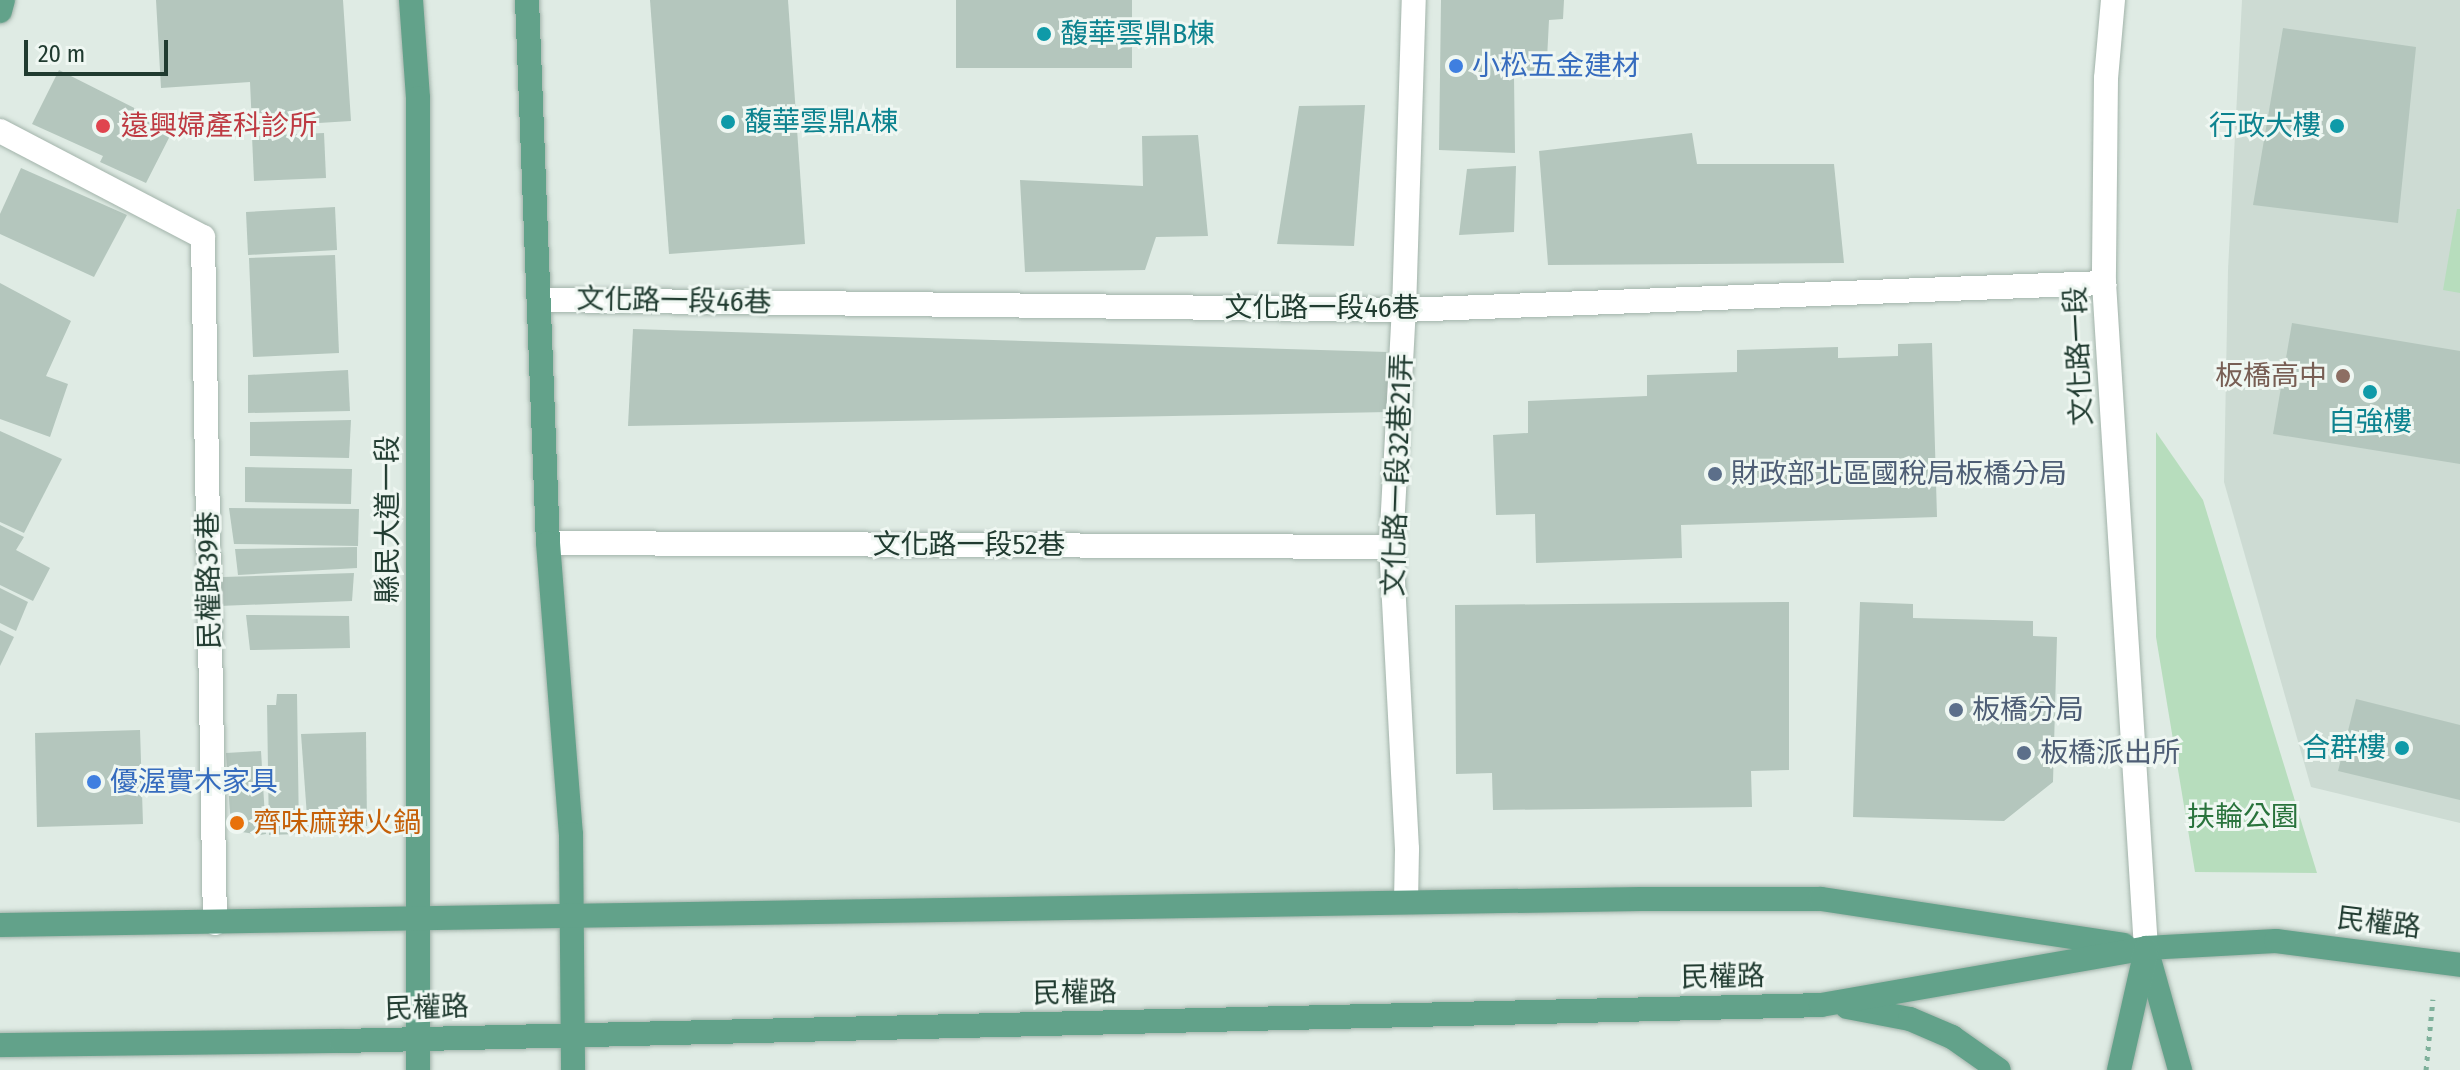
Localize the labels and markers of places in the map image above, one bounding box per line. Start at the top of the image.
place label: 馥華雲鼎B棟 [1060,17,1215,51]
marker: 馥華雲鼎B棟 [1035,25,1053,43]
place label: 小松五金建材 [1472,49,1640,83]
marker: 小松五金建材 [1447,57,1465,75]
place label: 馥華雲鼎A棟 [744,105,899,139]
place label: 遠興婦產科診所 [121,109,317,143]
place label: 行政大樓 [2209,109,2321,143]
marker: 馥華雲鼎A棟 [719,113,737,131]
marker: 遠興婦產科診所 [92,115,114,137]
marker: 行政大樓 [2328,117,2346,135]
place label: 板橋高中 [2215,359,2327,393]
marker: 板橋高中 [2334,367,2352,385]
marker: 自強樓 [2361,383,2379,401]
place label: 自強樓 [2328,405,2412,439]
place label: 財政部北區國稅局板橋分局 [1731,457,2067,491]
marker: 財政部北區國稅局板橋分局 [1706,465,1724,483]
place label: 板橋分局 [1972,693,2084,727]
marker: 板橋分局 [1947,701,1965,719]
place label: 合群樓 [2302,731,2386,765]
place label: 板橋派出所 [2040,736,2180,770]
marker: 合群樓 [2393,739,2411,757]
marker: 板橋派出所 [2015,744,2033,762]
place label: 優渥實木家具 [110,765,278,799]
marker: 優渥實木家具 [85,773,103,791]
place label: 齊味麻辣火鍋 [253,806,421,840]
marker: 齊味麻辣火鍋 [228,814,246,832]

